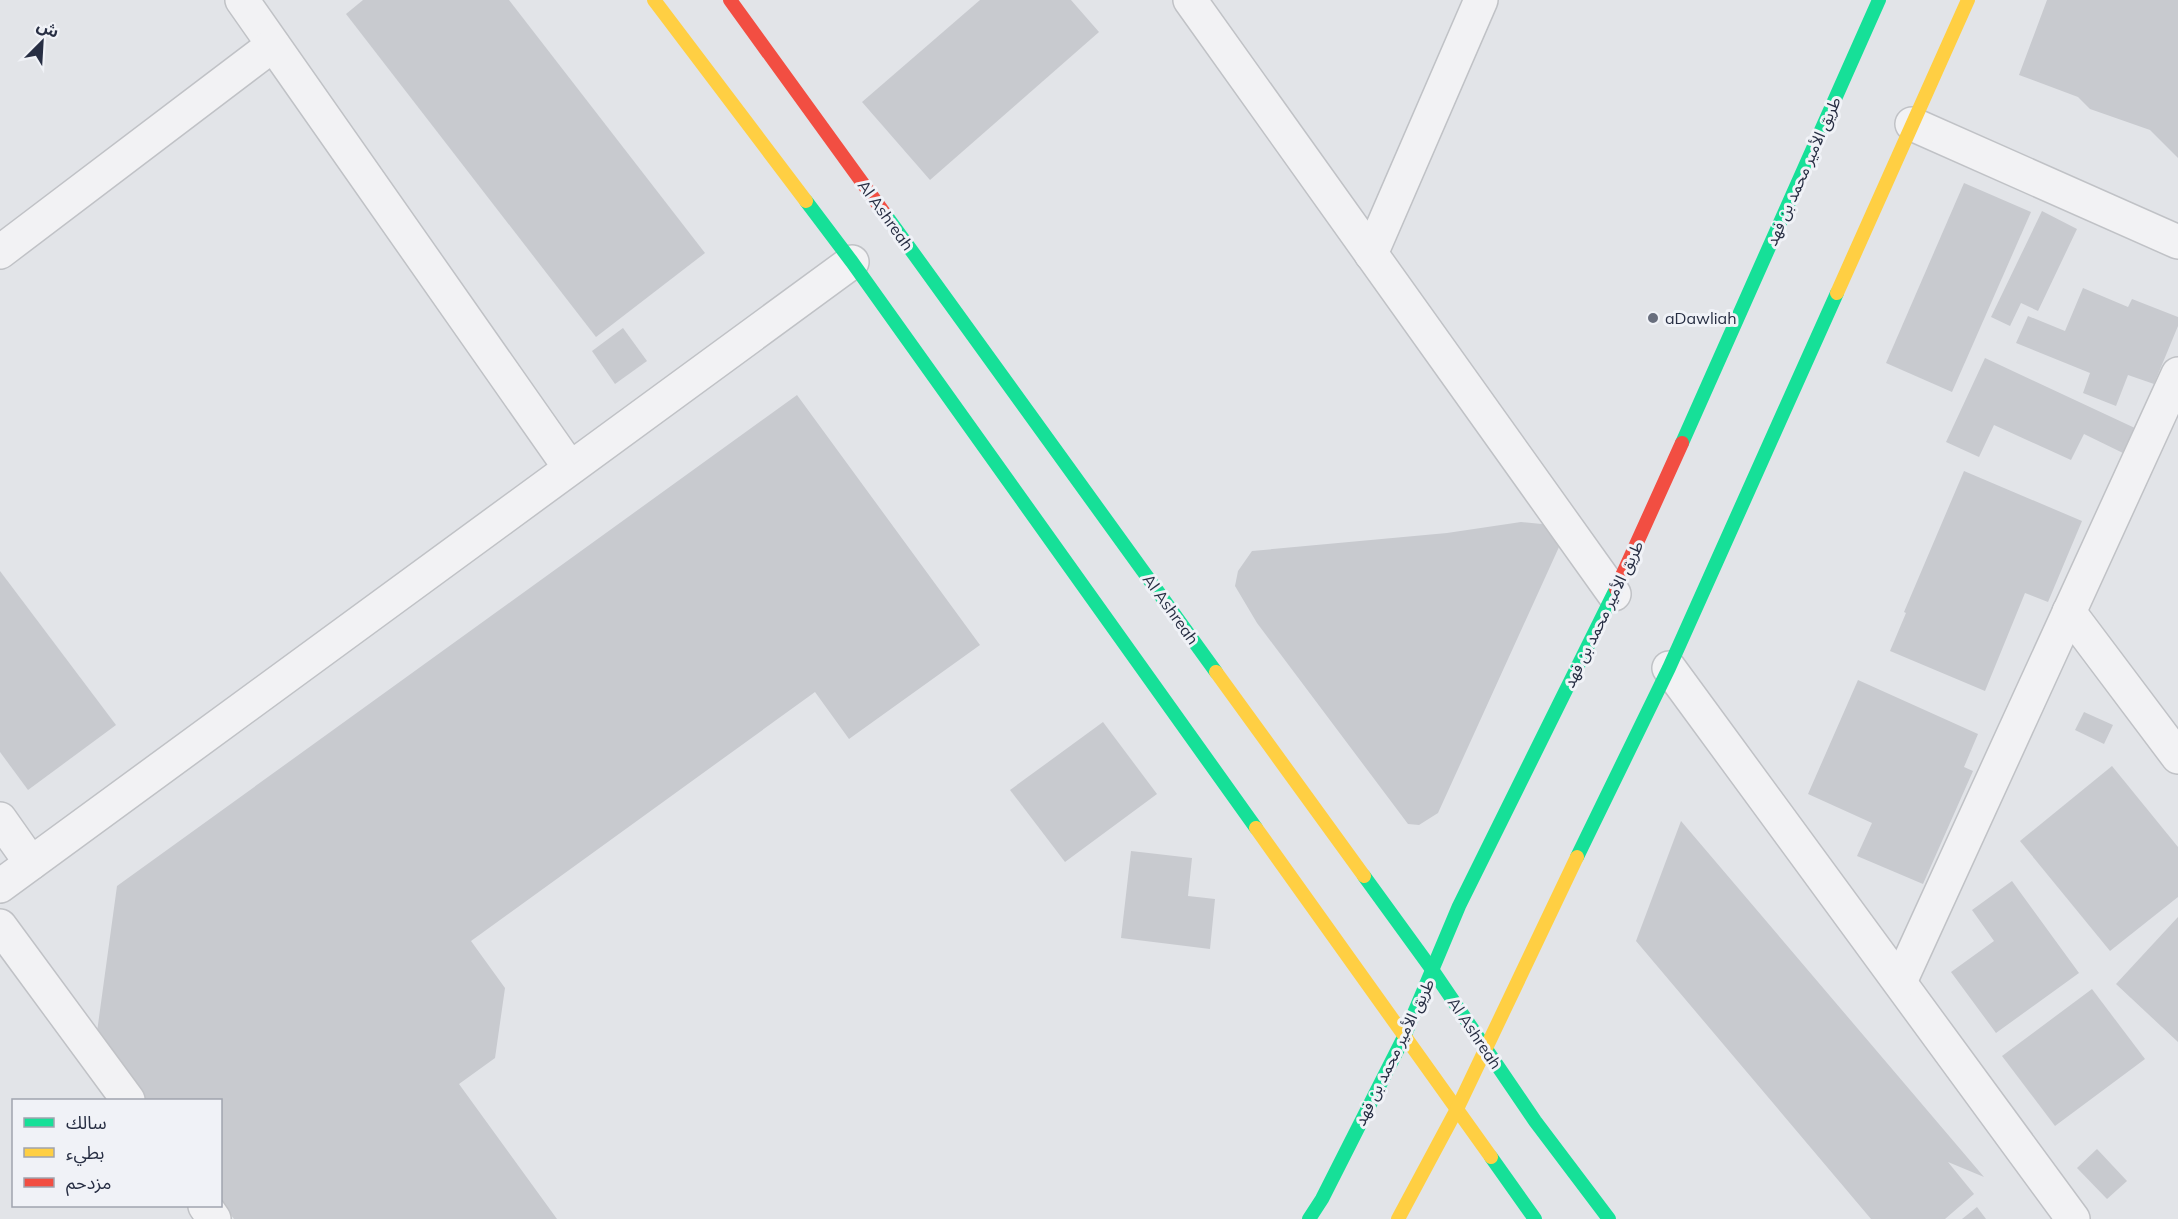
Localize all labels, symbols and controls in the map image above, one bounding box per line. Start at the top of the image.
north arrow [12,12,72,72]
text: ش [34,15,62,42]
street label: طريق الأمير محمد بن فهد [1761,93,1846,249]
street label: Al Ashreah [854,176,918,254]
place label: aDawliah [1665,308,1737,328]
marker: aDawliah [1646,311,1660,325]
street label: طريق الأمير محمد بن فهد [1559,537,1648,691]
street label: Al Ashreah [1139,570,1203,648]
street label: طريق الأمير محمد بن فهد [1350,975,1439,1129]
street label: Al Ashreah [1444,993,1506,1073]
legend [12,1099,222,1207]
text: سالك [66,1111,107,1134]
text: بطيء [66,1141,104,1166]
text: مزدحم [66,1171,111,1196]

